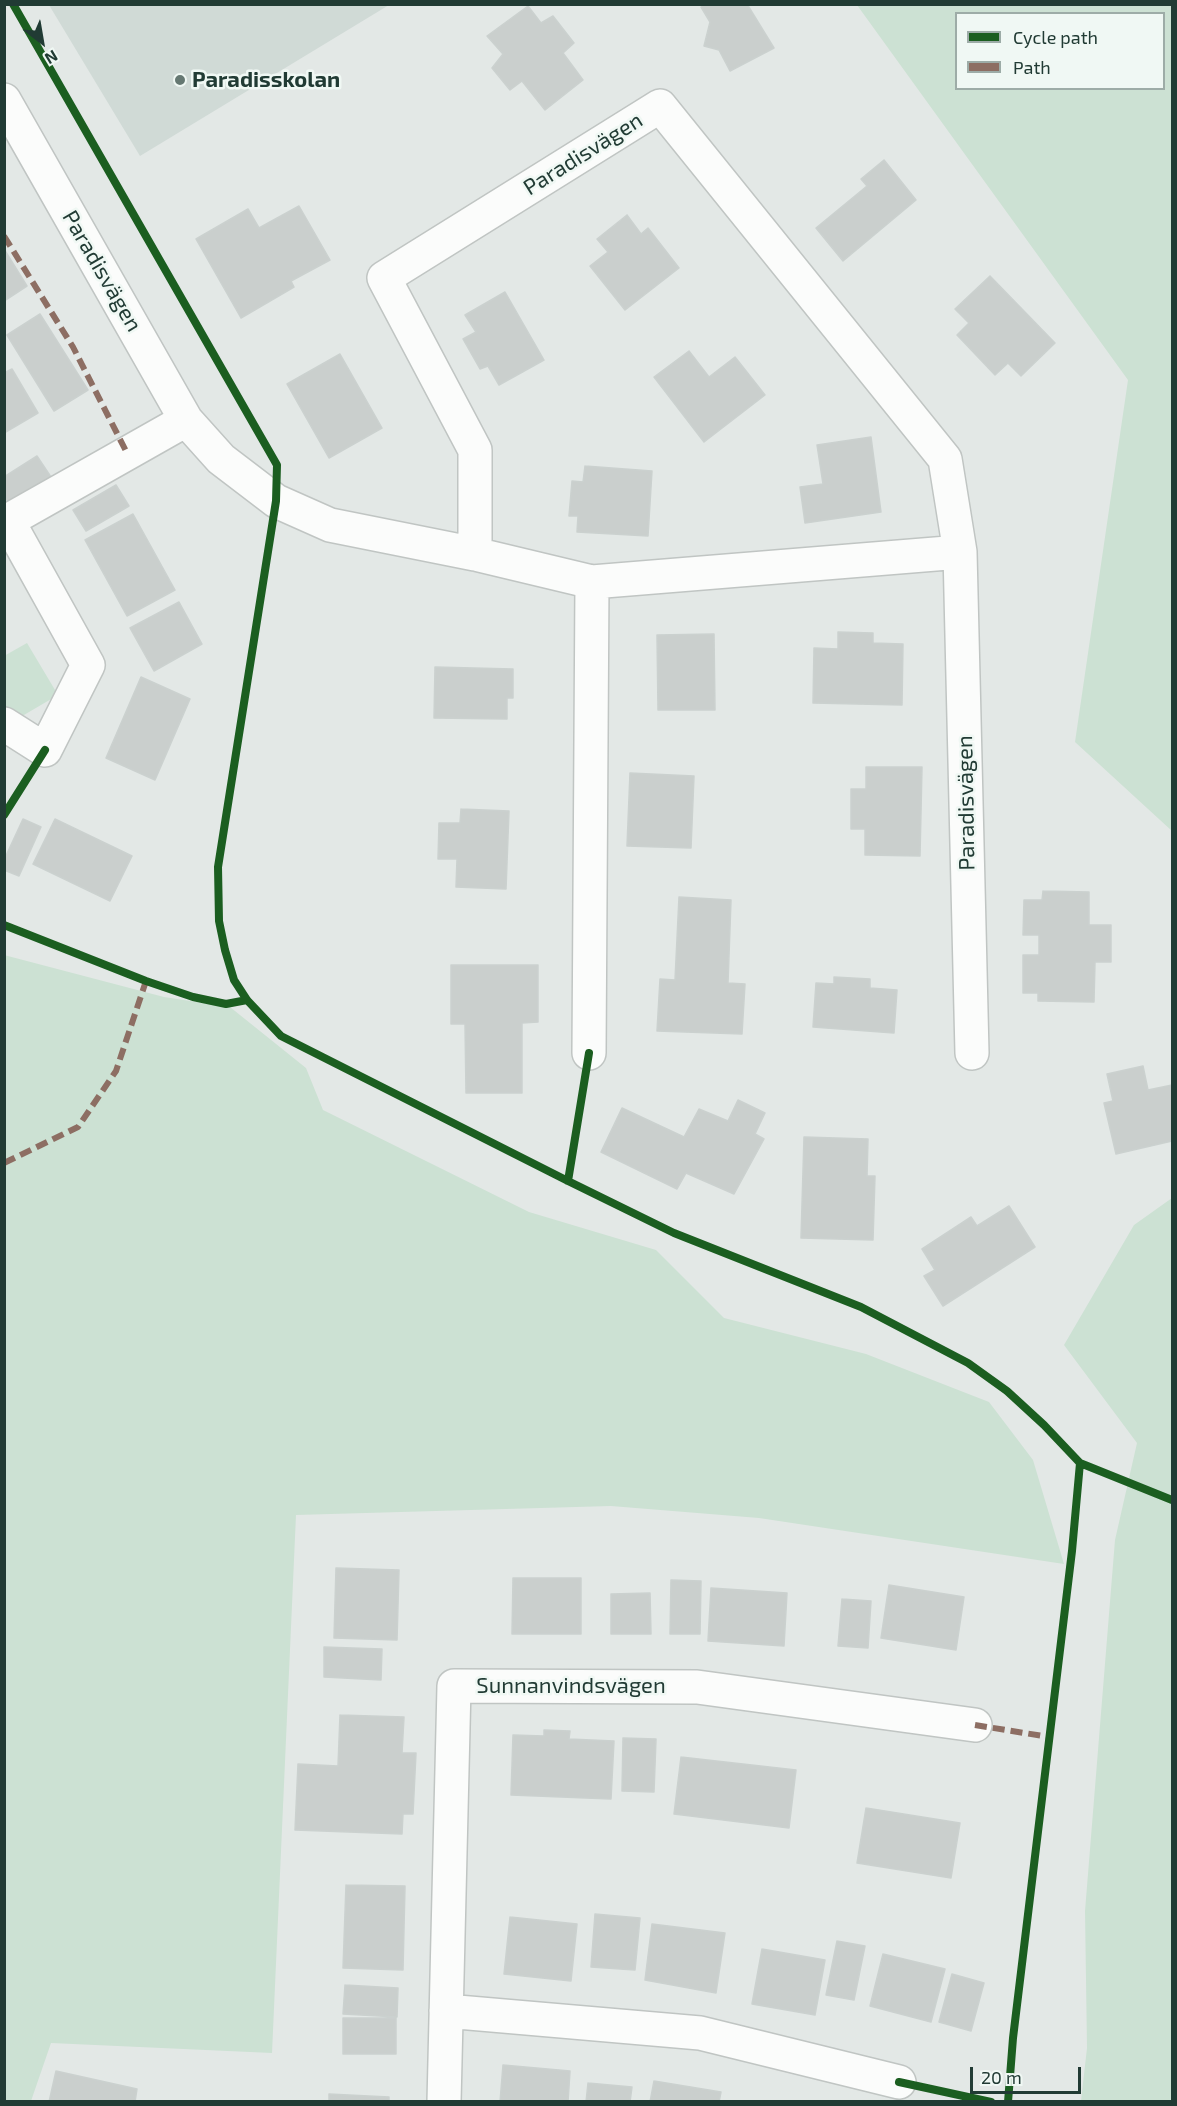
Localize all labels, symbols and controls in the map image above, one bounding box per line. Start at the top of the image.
north arrow [12,12,72,72]
legend [955,12,1165,90]
text: Cycle path [1013,26,1098,48]
text: N [42,47,61,69]
text: Path [1013,56,1051,78]
place label: Paradisskolan [192,67,340,93]
marker: Paradisskolan [173,73,187,87]
street label: Paradisvägen [519,107,647,201]
street label: Paradisvägen [57,206,147,336]
street label: Paradisvägen [952,735,980,871]
street label: Sunnanvindsvägen [476,1673,666,1699]
scale bar [973,2055,1084,2093]
text: 20 m [981,2066,1022,2088]

